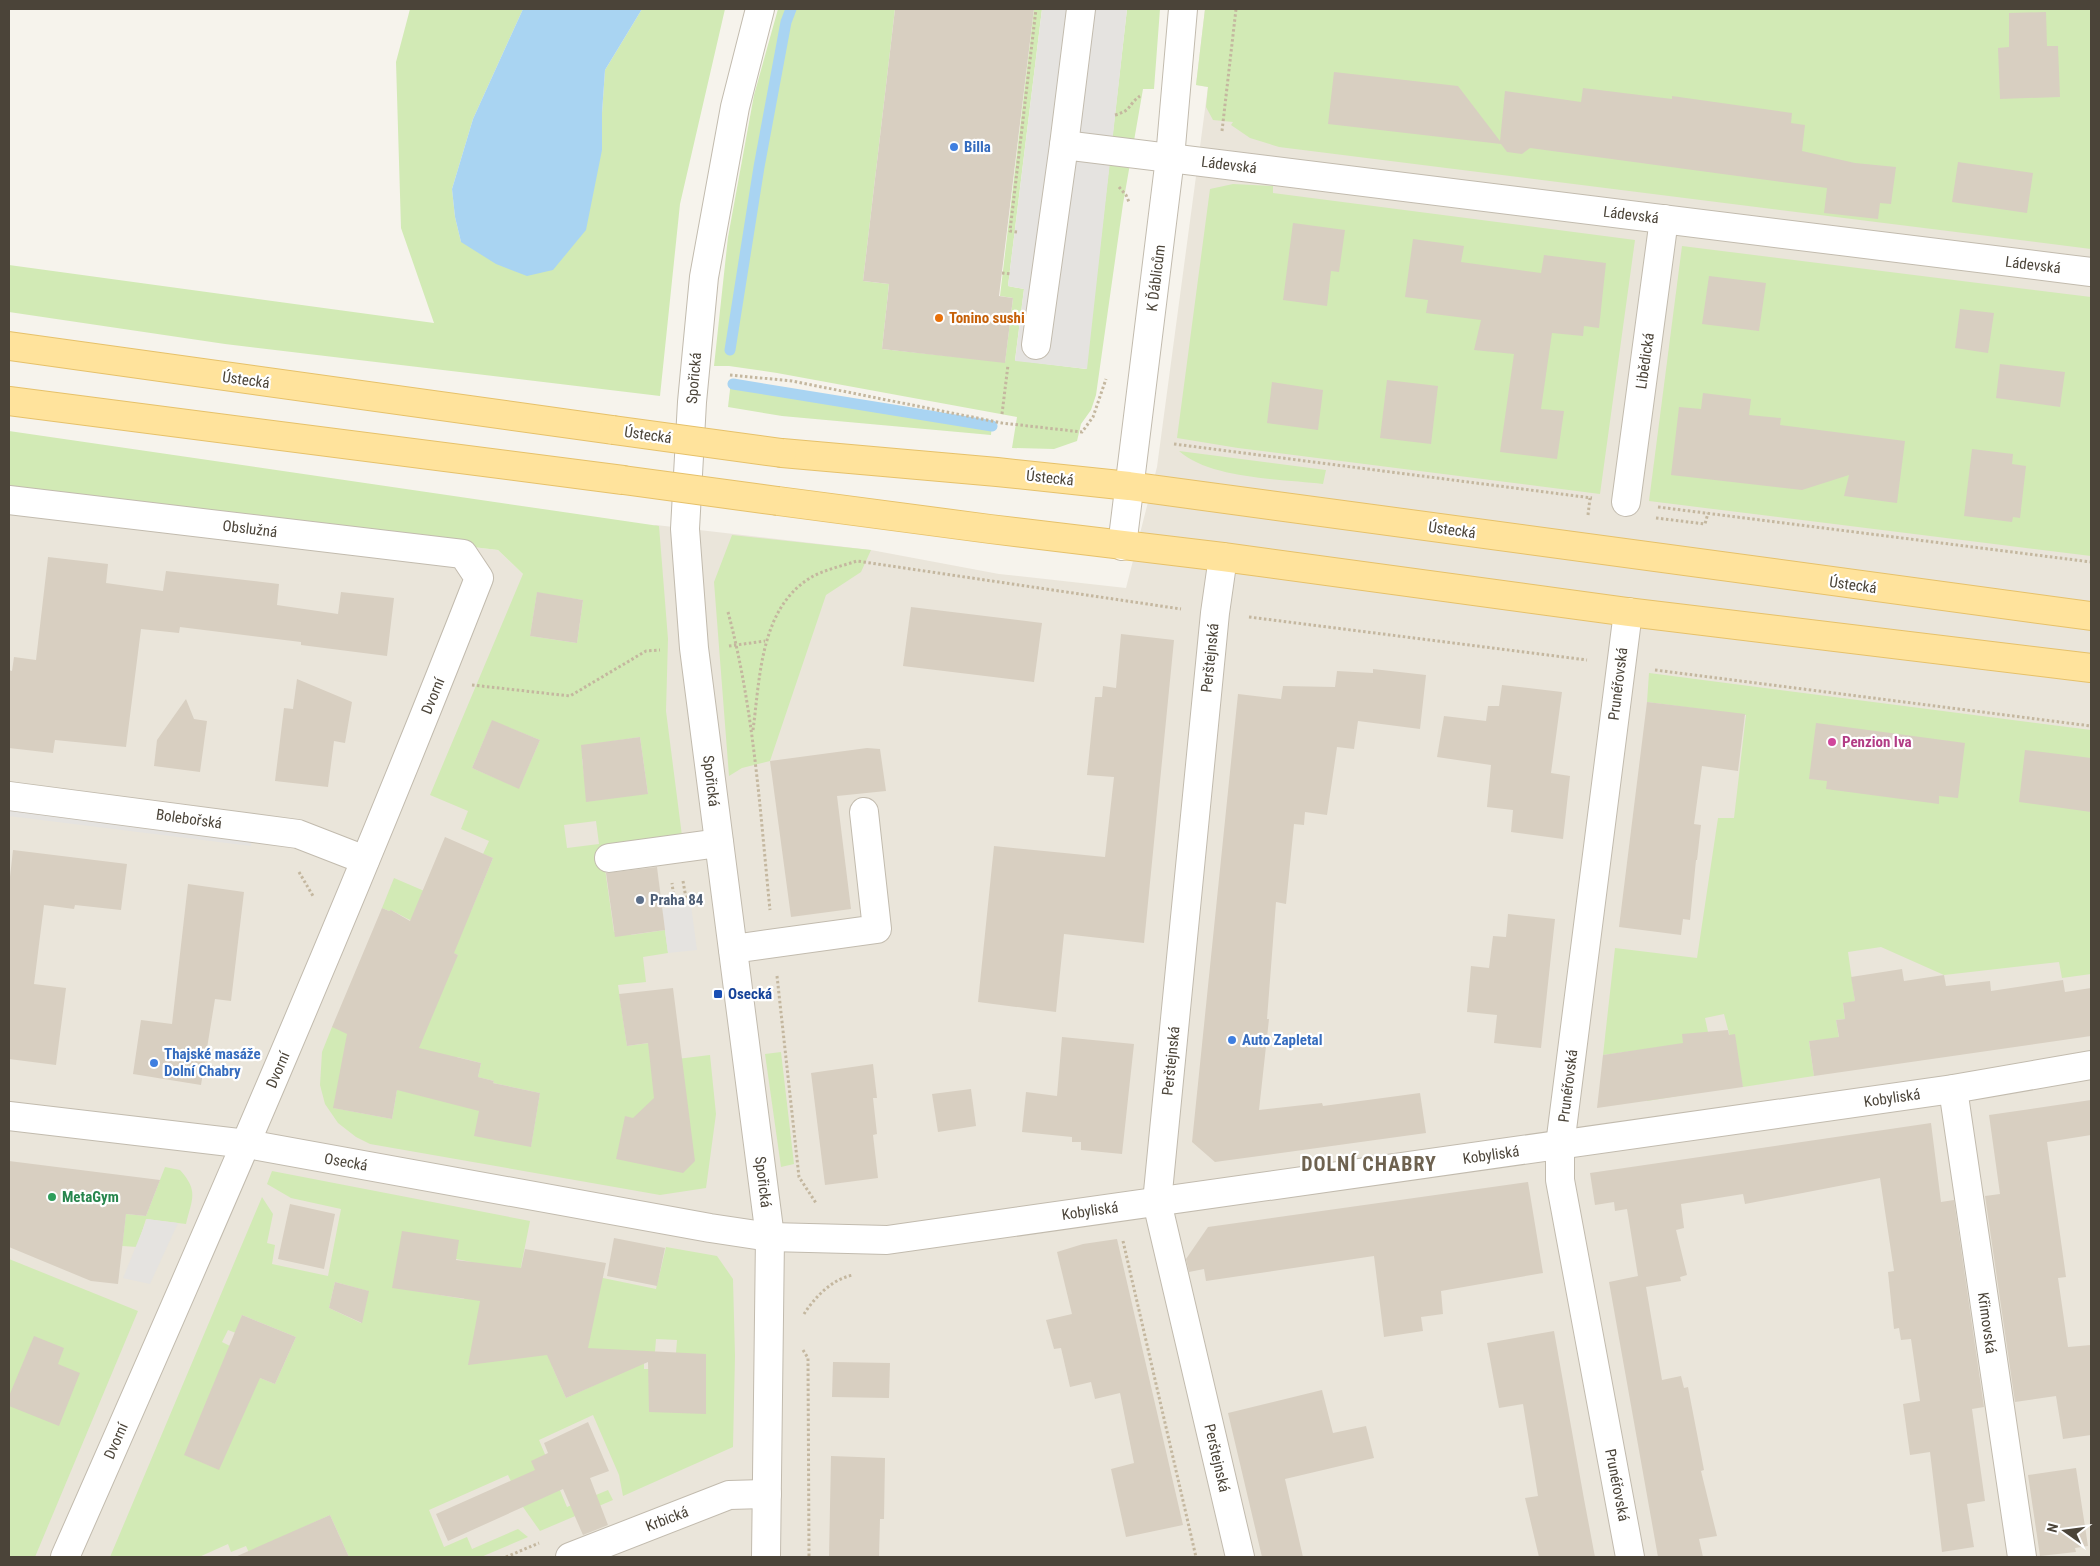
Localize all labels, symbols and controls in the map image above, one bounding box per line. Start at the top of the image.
place label: Billa [964,138,991,156]
marker: Billa [948,141,960,153]
street label: Ládevská [1200,153,1258,177]
street label: Ládevská [1602,203,1660,227]
street label: K Ďáblicům [1143,244,1169,312]
street label: Ládevská [2004,253,2062,277]
place label: Tonino sushi [949,309,1025,327]
marker: Tonino sushi [933,312,945,324]
street label: Libědická [1632,332,1658,390]
street label: Spořická [683,352,705,404]
street label: Ústecká [221,368,271,392]
street label: Ústecká [623,423,673,447]
street label: Ústecká [1025,467,1075,489]
street label: Obslužná [222,517,278,541]
street label: Ústecká [1427,518,1477,542]
street label: Ústecká [1828,573,1878,597]
street label: Perštejnská [1197,622,1223,694]
street label: Prunéřovská [1605,646,1631,722]
street label: Dvorní [418,674,449,717]
place label: Penzion Iva [1842,733,1912,751]
marker: Penzion Iva [1826,736,1838,748]
street label: Spořická [699,754,723,808]
street label: Bolebořská [155,805,223,833]
place label: Praha 84 [650,891,704,909]
marker: Praha 84 [634,894,646,906]
place label: Osecká [728,985,772,1003]
marker: Osecká [712,988,724,1000]
street label: Perštejnská [1158,1025,1184,1097]
place label: Auto Zapletal [1242,1031,1322,1049]
marker: Auto Zapletal [1226,1034,1238,1046]
place label: Thajské masáže Dolní Chabry [164,1045,261,1080]
street label: Dvorní [262,1048,294,1091]
street label: Prunéřovská [1555,1048,1581,1124]
marker: Thajské masáže Dolní Chabry [148,1057,160,1069]
street label: Kobyliská [1863,1085,1921,1111]
street label: Kobyliská [1462,1142,1520,1168]
street label: Osecká [323,1149,369,1175]
district label: DOLNÍ CHABRY [1301,1152,1437,1176]
street label: Spořická [751,1155,775,1209]
place label: MetaGym [62,1188,119,1206]
marker: MetaGym [46,1191,58,1203]
street label: Kobyliská [1061,1198,1119,1224]
street label: Křimovská [1974,1291,2000,1355]
street label: Dvorní [100,1419,132,1462]
street label: Perštejnská [1200,1422,1234,1494]
street label: Prunéřovská [1601,1447,1633,1523]
street label: Krbická [643,1503,691,1535]
north arrow [2040,1506,2090,1556]
text: N [2044,1522,2061,1534]

